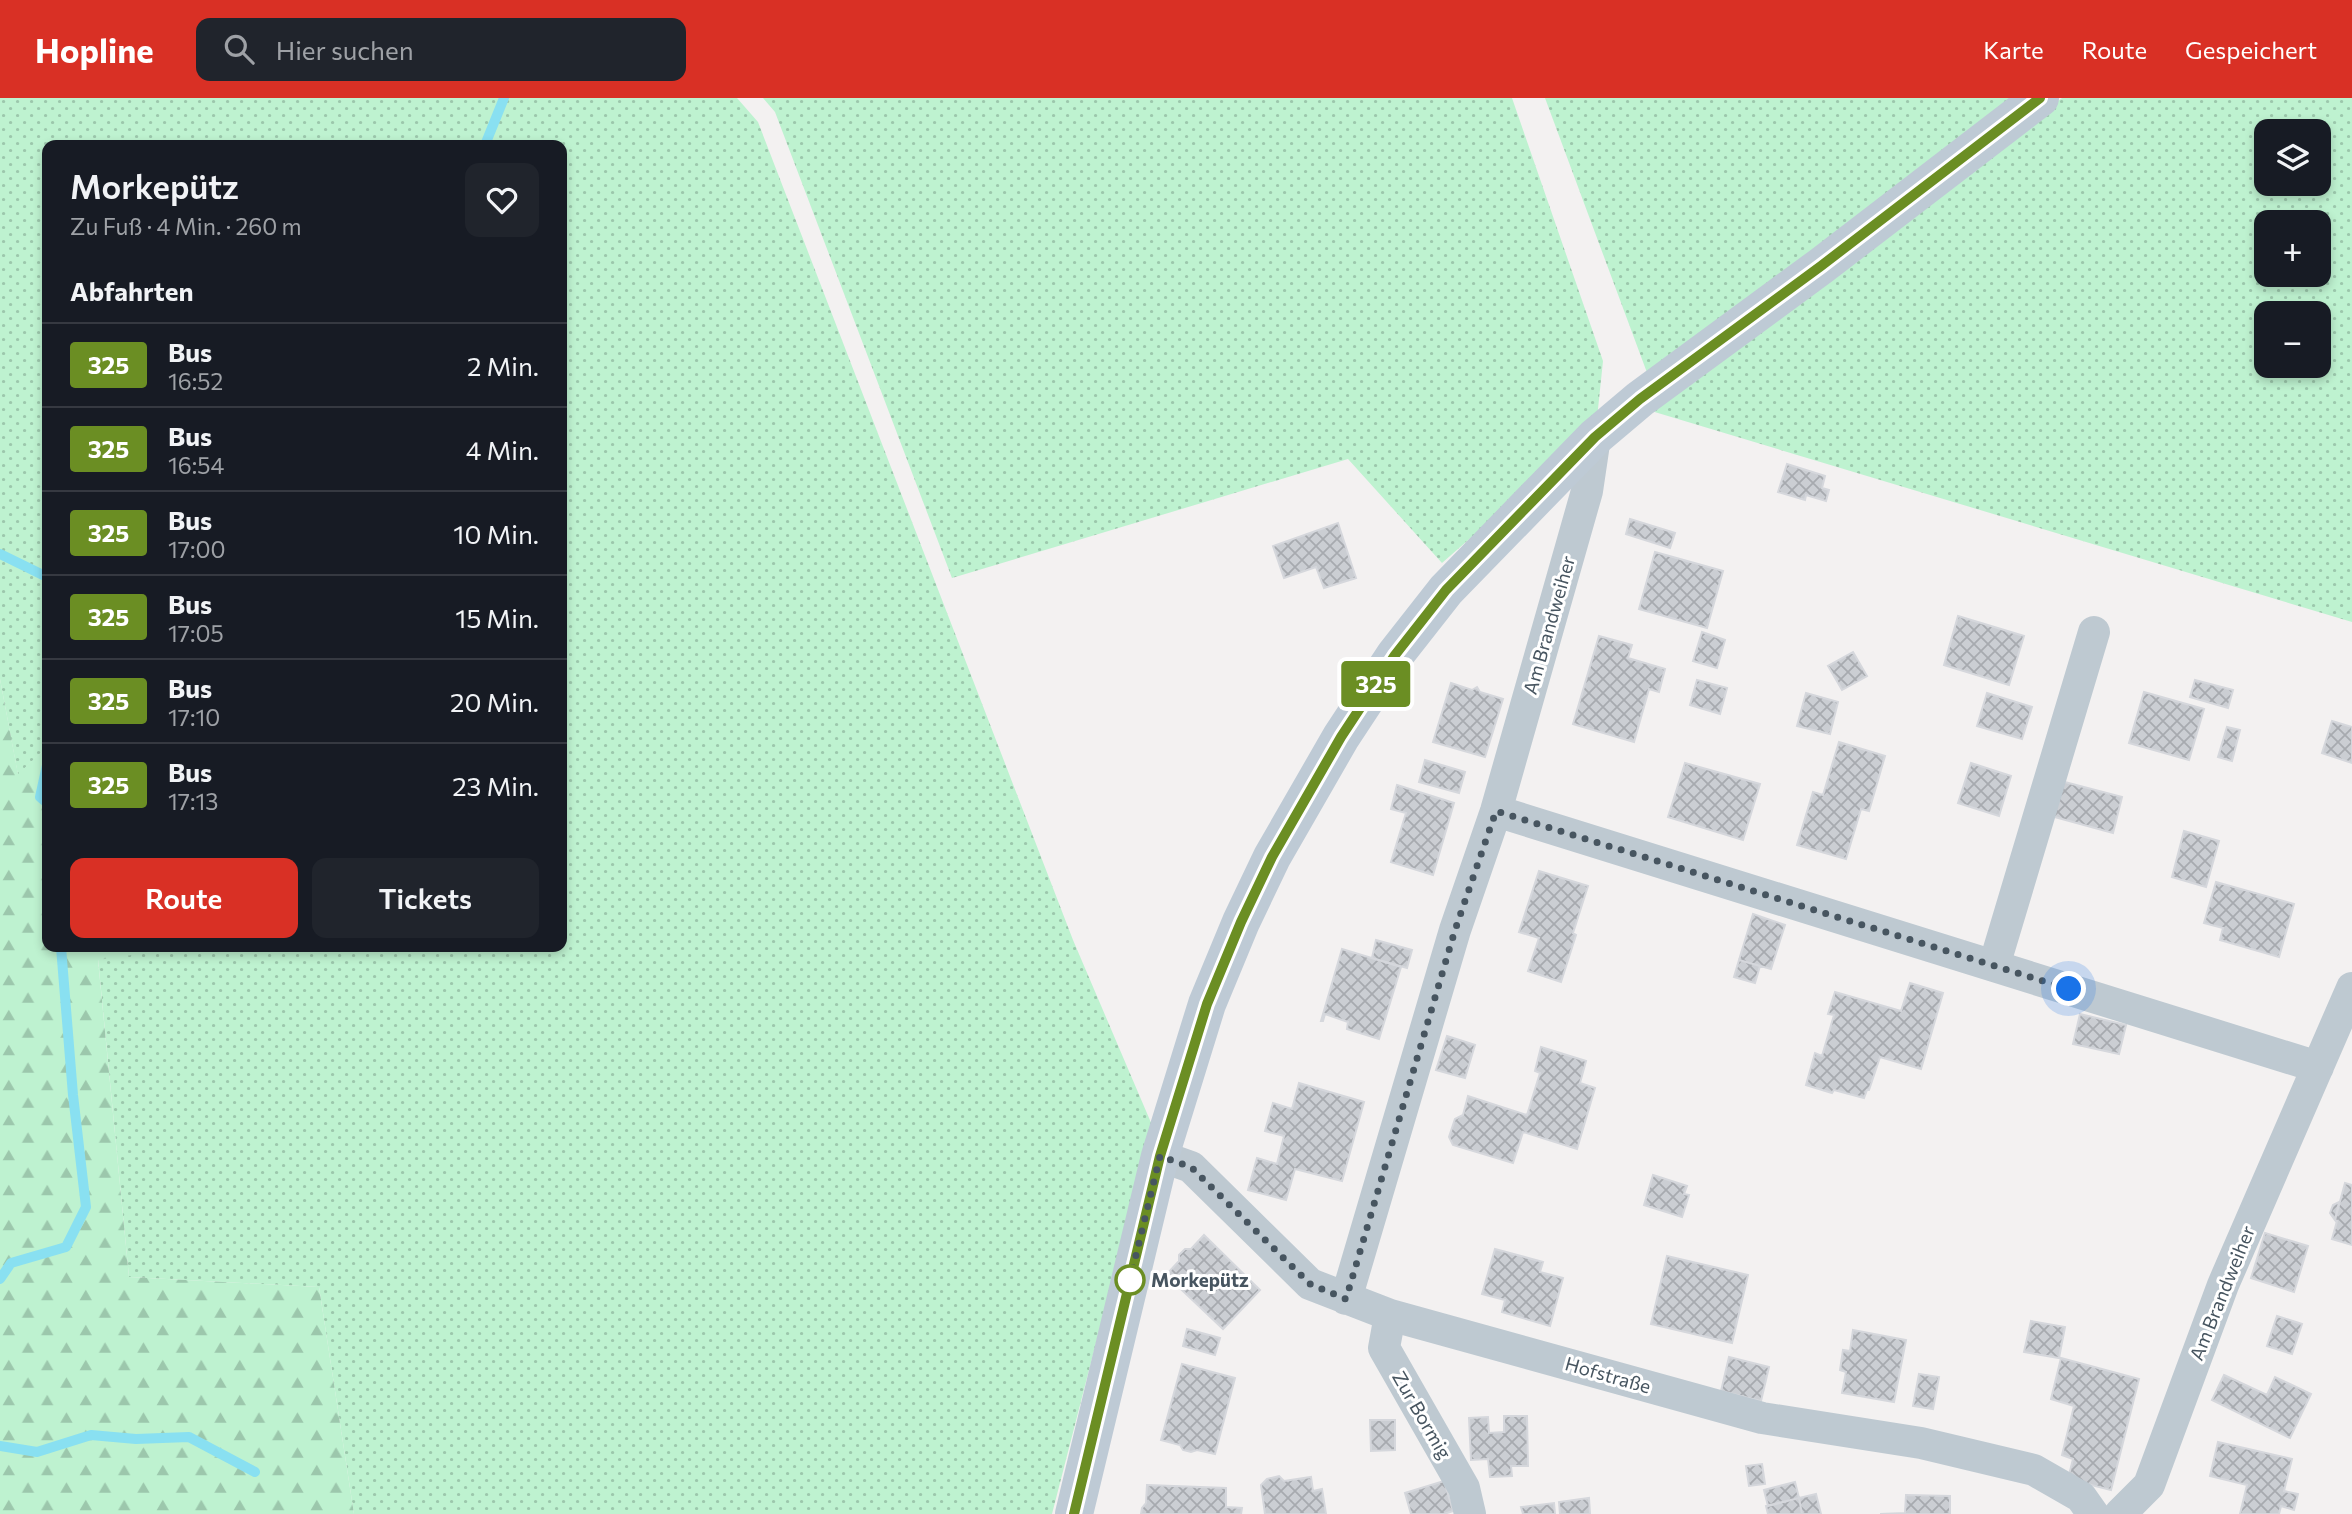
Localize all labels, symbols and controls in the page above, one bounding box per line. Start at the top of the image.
search box [196,18,686,81]
text: Hopline [35,29,154,70]
icon: search [220,30,258,68]
text: Hier suchen [276,34,414,65]
text: Karte [1983,35,2044,64]
text: Route [2082,35,2147,64]
text: Gespeichert [2185,35,2317,64]
map controls [2254,119,2331,378]
button: layers [2254,119,2331,196]
button: heart [465,163,539,237]
text: Morkepütz [70,165,239,206]
button: + [2254,210,2331,287]
text: Zu Fuß · 4 Min. · 260 m [70,212,302,240]
text: Abfahrten [70,275,193,306]
button: − [2254,301,2331,378]
text: Bus [168,336,212,367]
text: 325 [88,350,129,379]
text: 2 Min. [467,350,539,381]
text: 16:52 [168,367,223,395]
text: Bus [168,420,212,451]
text: 325 [88,434,129,463]
text: 4 Min. [466,434,539,465]
text: 16:54 [168,451,224,479]
text: Bus [168,504,212,535]
text: 325 [88,518,129,547]
text: 10 Min. [453,518,539,549]
text: 17:00 [168,535,225,563]
street label: Am Brandweiher [1518,553,1579,697]
text: Bus [168,588,212,619]
text: 325 [88,602,129,631]
text: 15 Min. [455,602,539,633]
text: 17:05 [168,619,224,647]
line badge: 325 [1336,661,1416,707]
text: 325 [1355,669,1397,698]
text: Bus [168,672,212,703]
text: 325 [88,686,129,715]
text: 20 Min. [450,686,539,717]
text: 17:10 [168,703,220,731]
text: Bus [168,756,212,787]
text: 325 [88,770,129,799]
text: 23 Min. [452,770,539,801]
text: 17:13 [168,787,218,815]
button: Route [70,858,298,938]
button: Tickets [312,858,539,938]
your location [2051,971,2086,1006]
street label: Am Brandweiher [2184,1222,2259,1363]
marker: Morkepütz [1115,1265,1145,1295]
place label: Morkepütz [1151,1268,1249,1291]
street label: Hofstraße [1563,1351,1654,1398]
street label: Zur Bormig [1388,1367,1457,1463]

